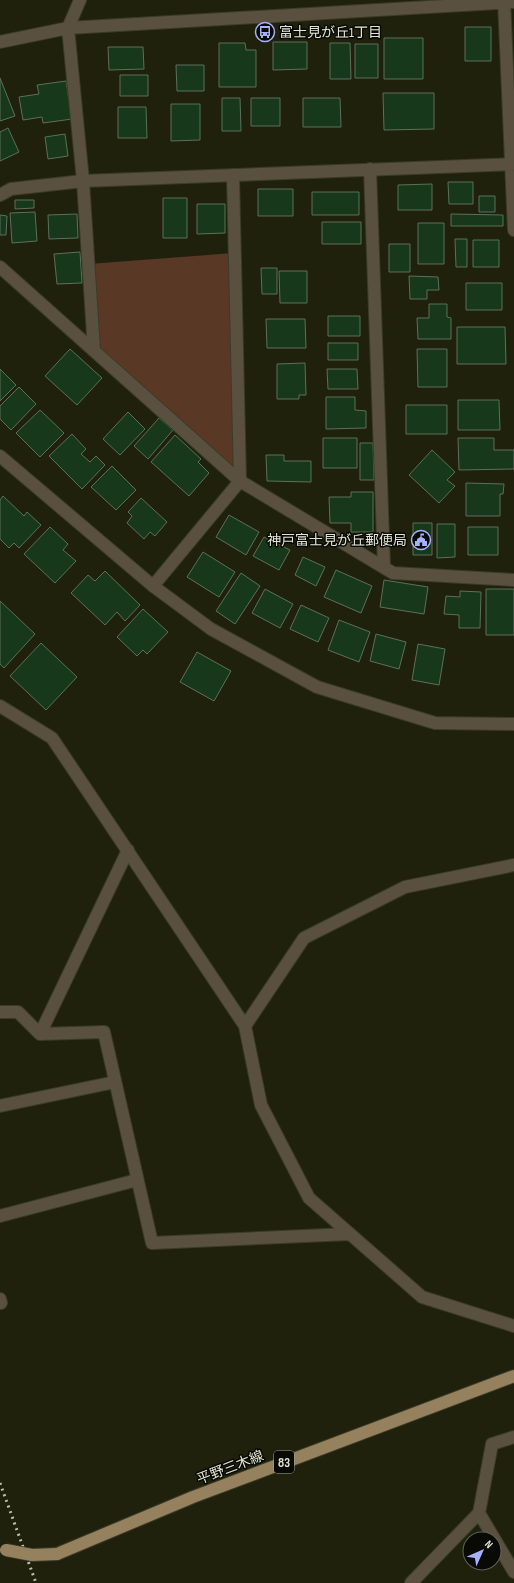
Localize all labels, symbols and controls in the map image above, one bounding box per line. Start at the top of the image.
bus stop icon: 富士見が丘1丁目 [254,21,276,43]
place label: 富士見が丘1丁目 [279,24,382,41]
public building icon: 神戸富士見が丘郵便局 [410,529,432,551]
place label: 神戸富士見が丘郵便局 [267,532,407,549]
street label: 平野三木線 [194,1447,266,1488]
road number: 83 [274,1451,294,1473]
north arrow [462,1531,502,1571]
text: N [482,1538,495,1551]

